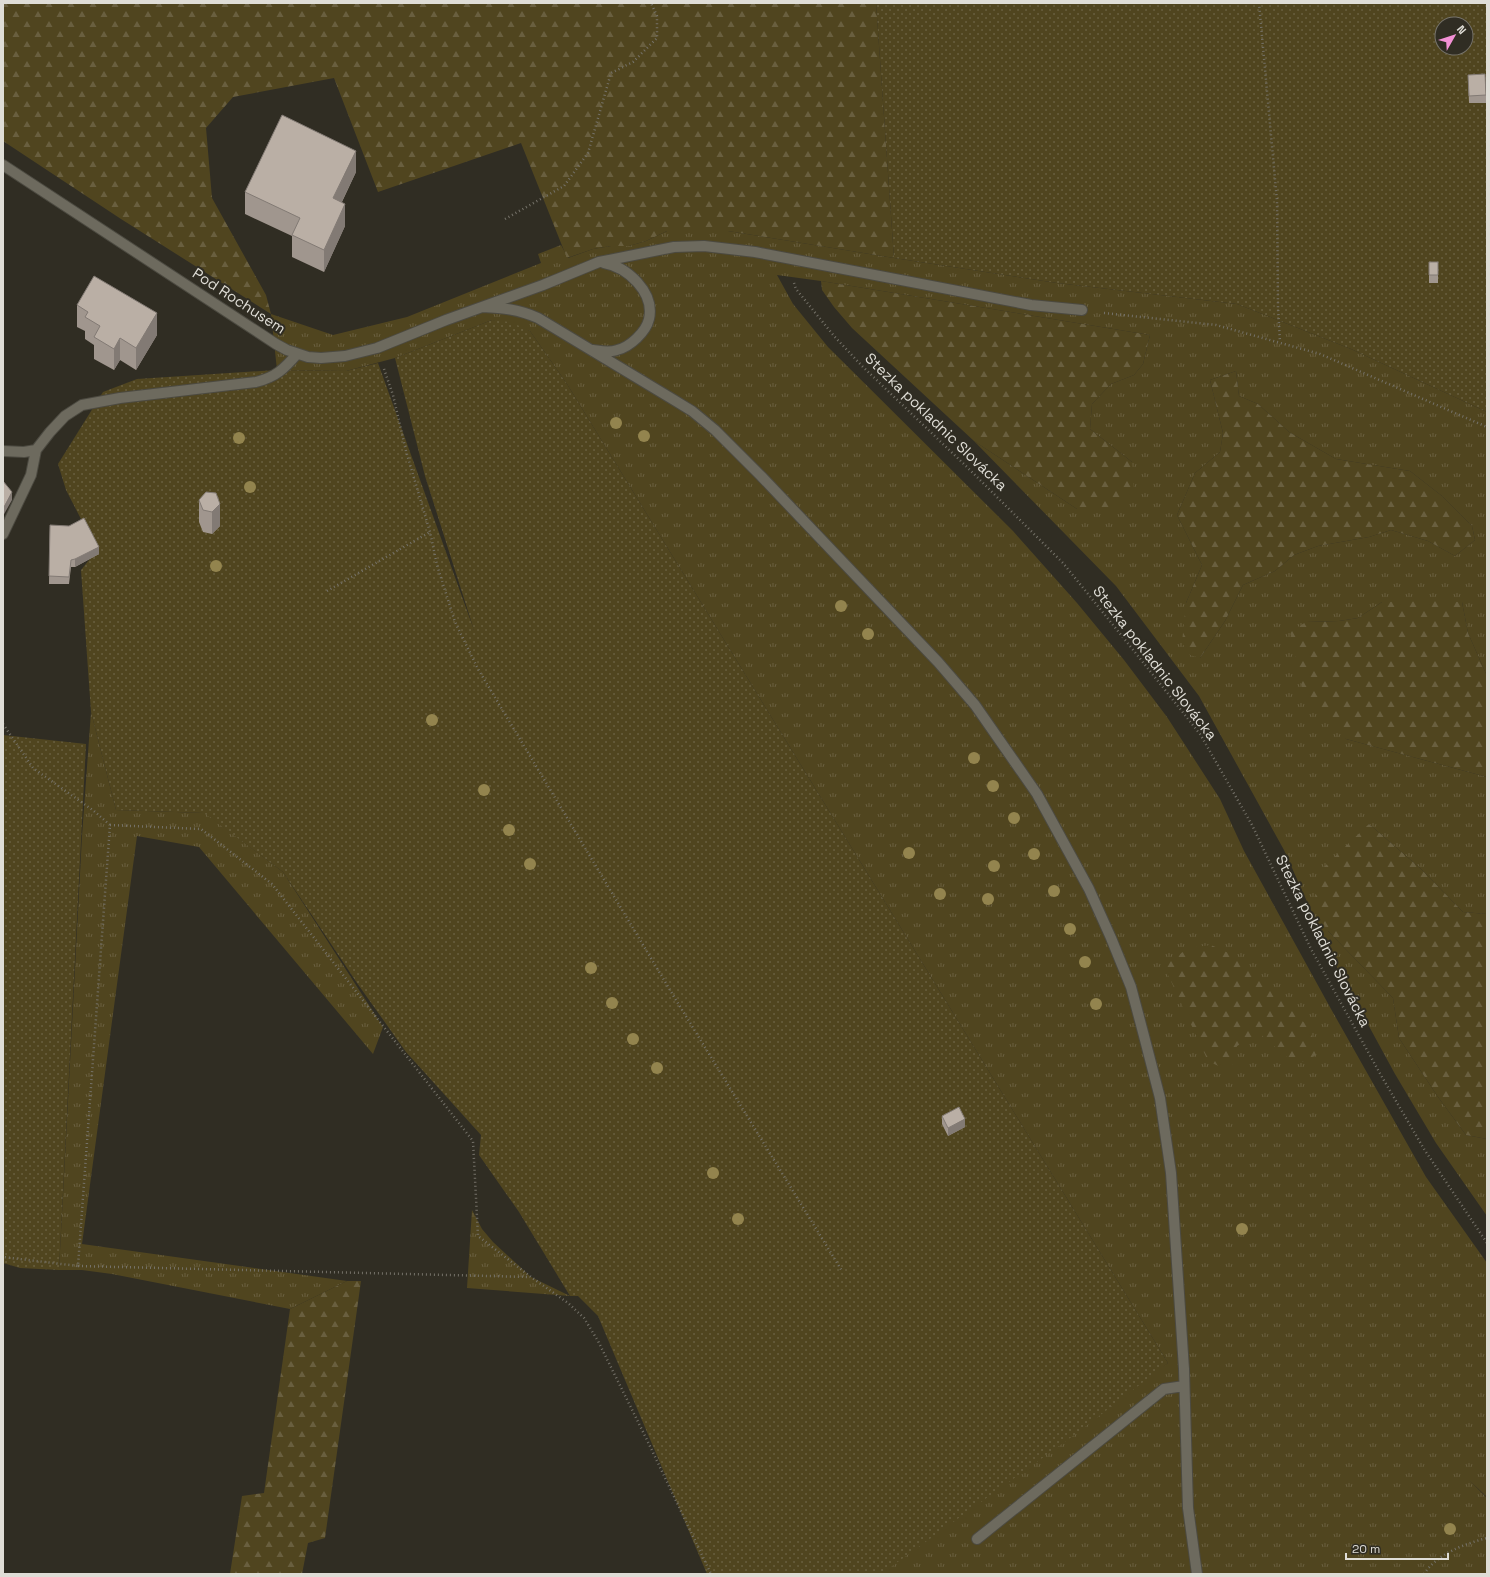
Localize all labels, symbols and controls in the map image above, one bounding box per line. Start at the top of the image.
north arrow [1434,16,1474,56]
text: N [1454,22,1470,37]
street label: Pod Rochusem [189,263,289,338]
street label: Stezka pokladnic Slovácka [861,349,1012,495]
street label: Stezka pokladnic Slovácka [1089,582,1222,744]
street label: Stezka pokladnic Slovácka [1272,852,1375,1030]
scale bar [1346,1535,1448,1561]
text: 20 m [1352,1541,1380,1557]

